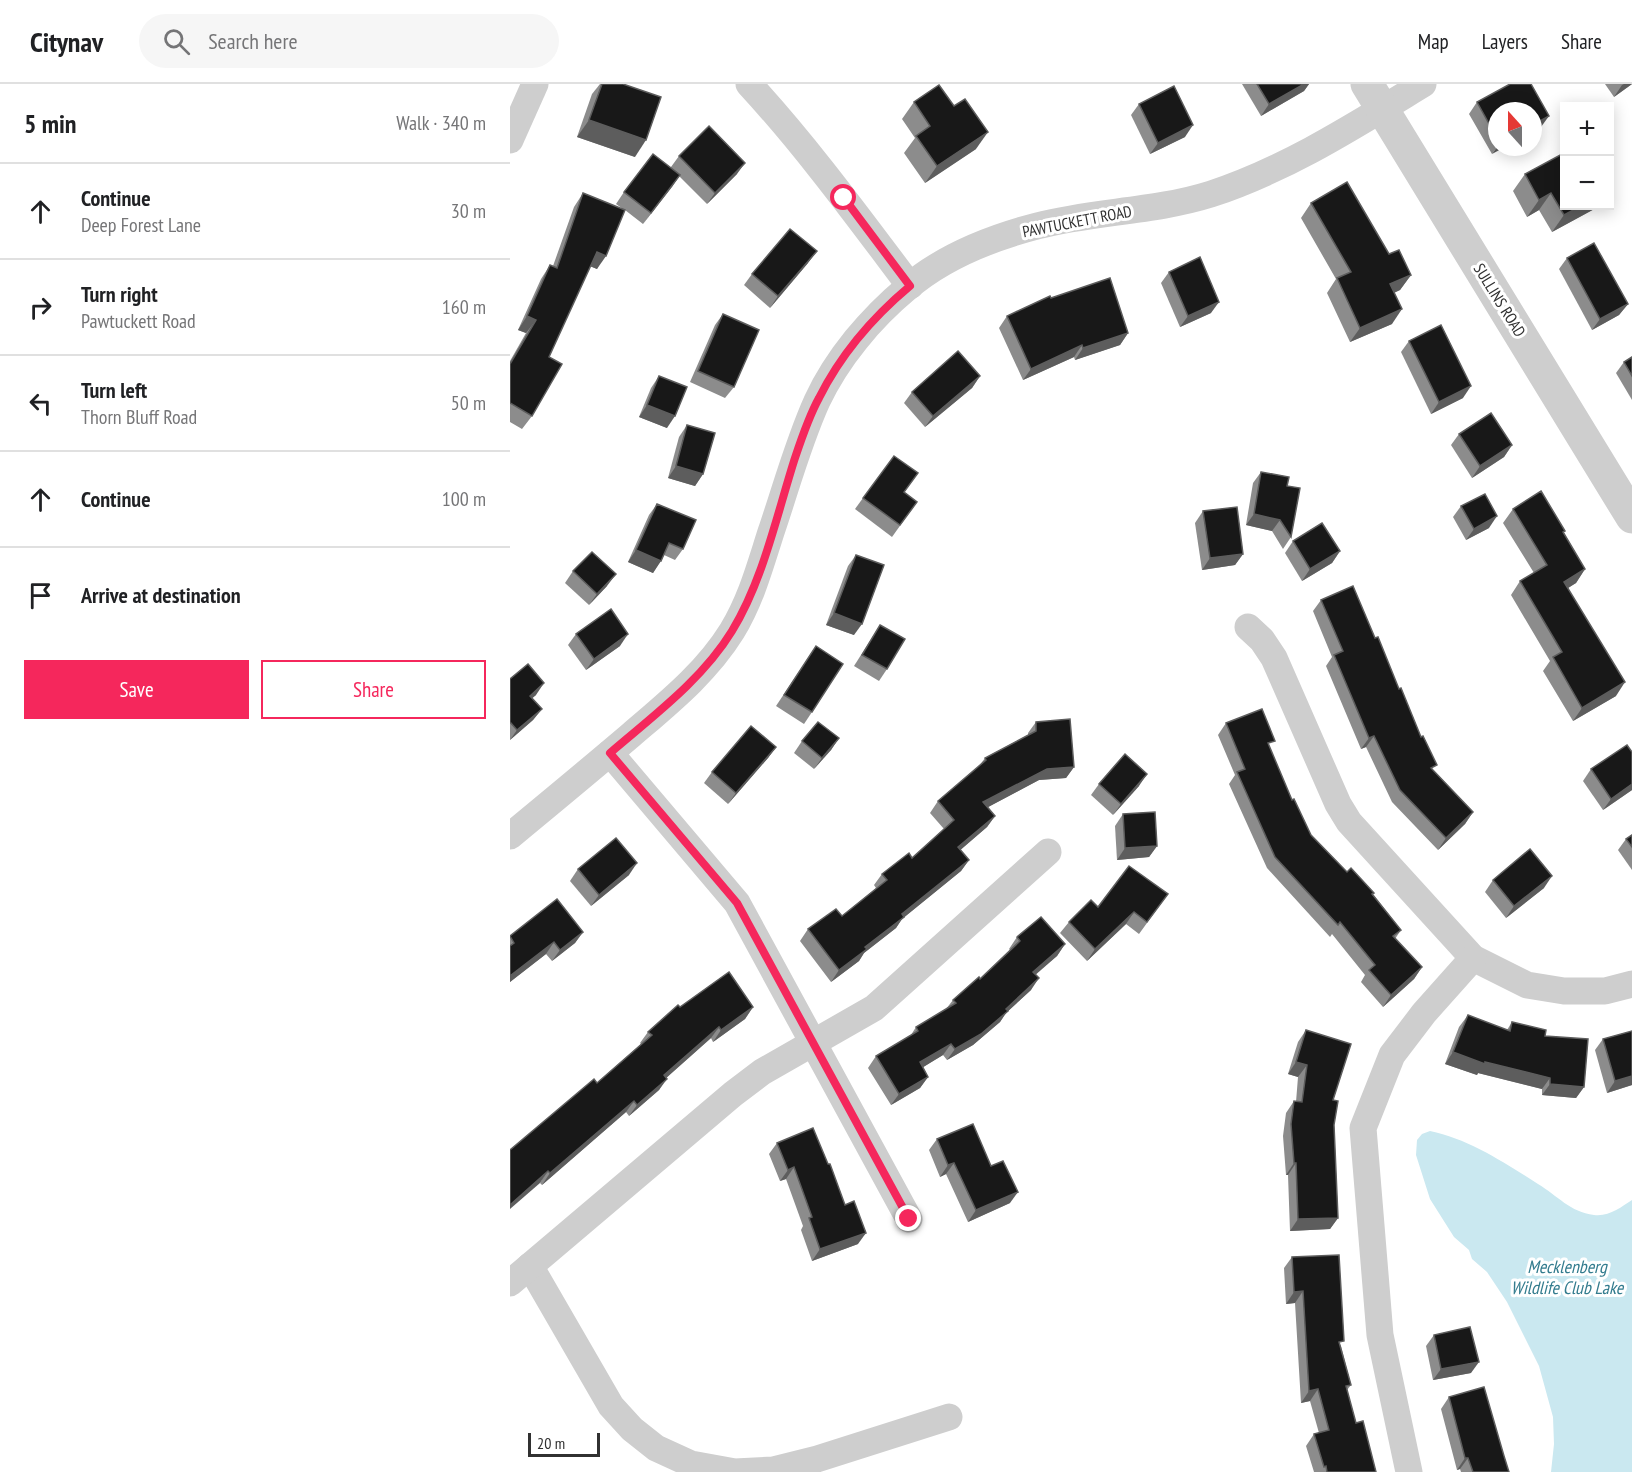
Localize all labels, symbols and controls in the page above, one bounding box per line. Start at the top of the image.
search box [139,14,559,68]
text: Citynav [30,23,103,60]
icon: search [160,25,193,58]
text: Search here [208,27,298,55]
text: Map [1418,28,1449,55]
text: Layers [1482,28,1528,55]
text: Share [1561,28,1602,55]
north arrow [1488,102,1542,156]
map controls [1560,102,1614,210]
button: + [1560,102,1614,156]
text: 5 min [24,107,77,140]
text: Walk · 340 m [396,110,486,136]
button: − [1560,156,1614,210]
text: Continue [81,184,151,212]
route start [830,184,856,210]
icon: ahead [24,195,57,228]
text: 30 m [451,198,486,224]
street label: PAWTUCKETT ROAD [1021,201,1133,241]
text: Deep Forest Lane [81,212,201,238]
street label: SULLINS ROAD [1470,260,1530,340]
text: Turn right [81,280,158,308]
icon: right [24,291,57,324]
text: 160 m [442,294,486,320]
text: Pawtuckett Road [81,308,196,334]
text: Turn left [81,376,147,404]
icon: left [24,387,57,420]
text: 50 m [451,390,486,416]
text: Thorn Bluff Road [81,404,197,430]
icon: ahead [24,483,57,516]
text: Continue [81,485,151,513]
text: 100 m [442,486,486,512]
icon: arrive [24,579,57,612]
text: Arrive at destination [81,581,241,609]
button: Save [24,660,249,719]
button: Share [261,660,486,719]
route end [895,1205,921,1231]
water label: Mecklenberg Wildlife Club Lake [1511,1255,1625,1299]
scale bar [528,1430,600,1458]
text: 20 m [537,1433,565,1453]

